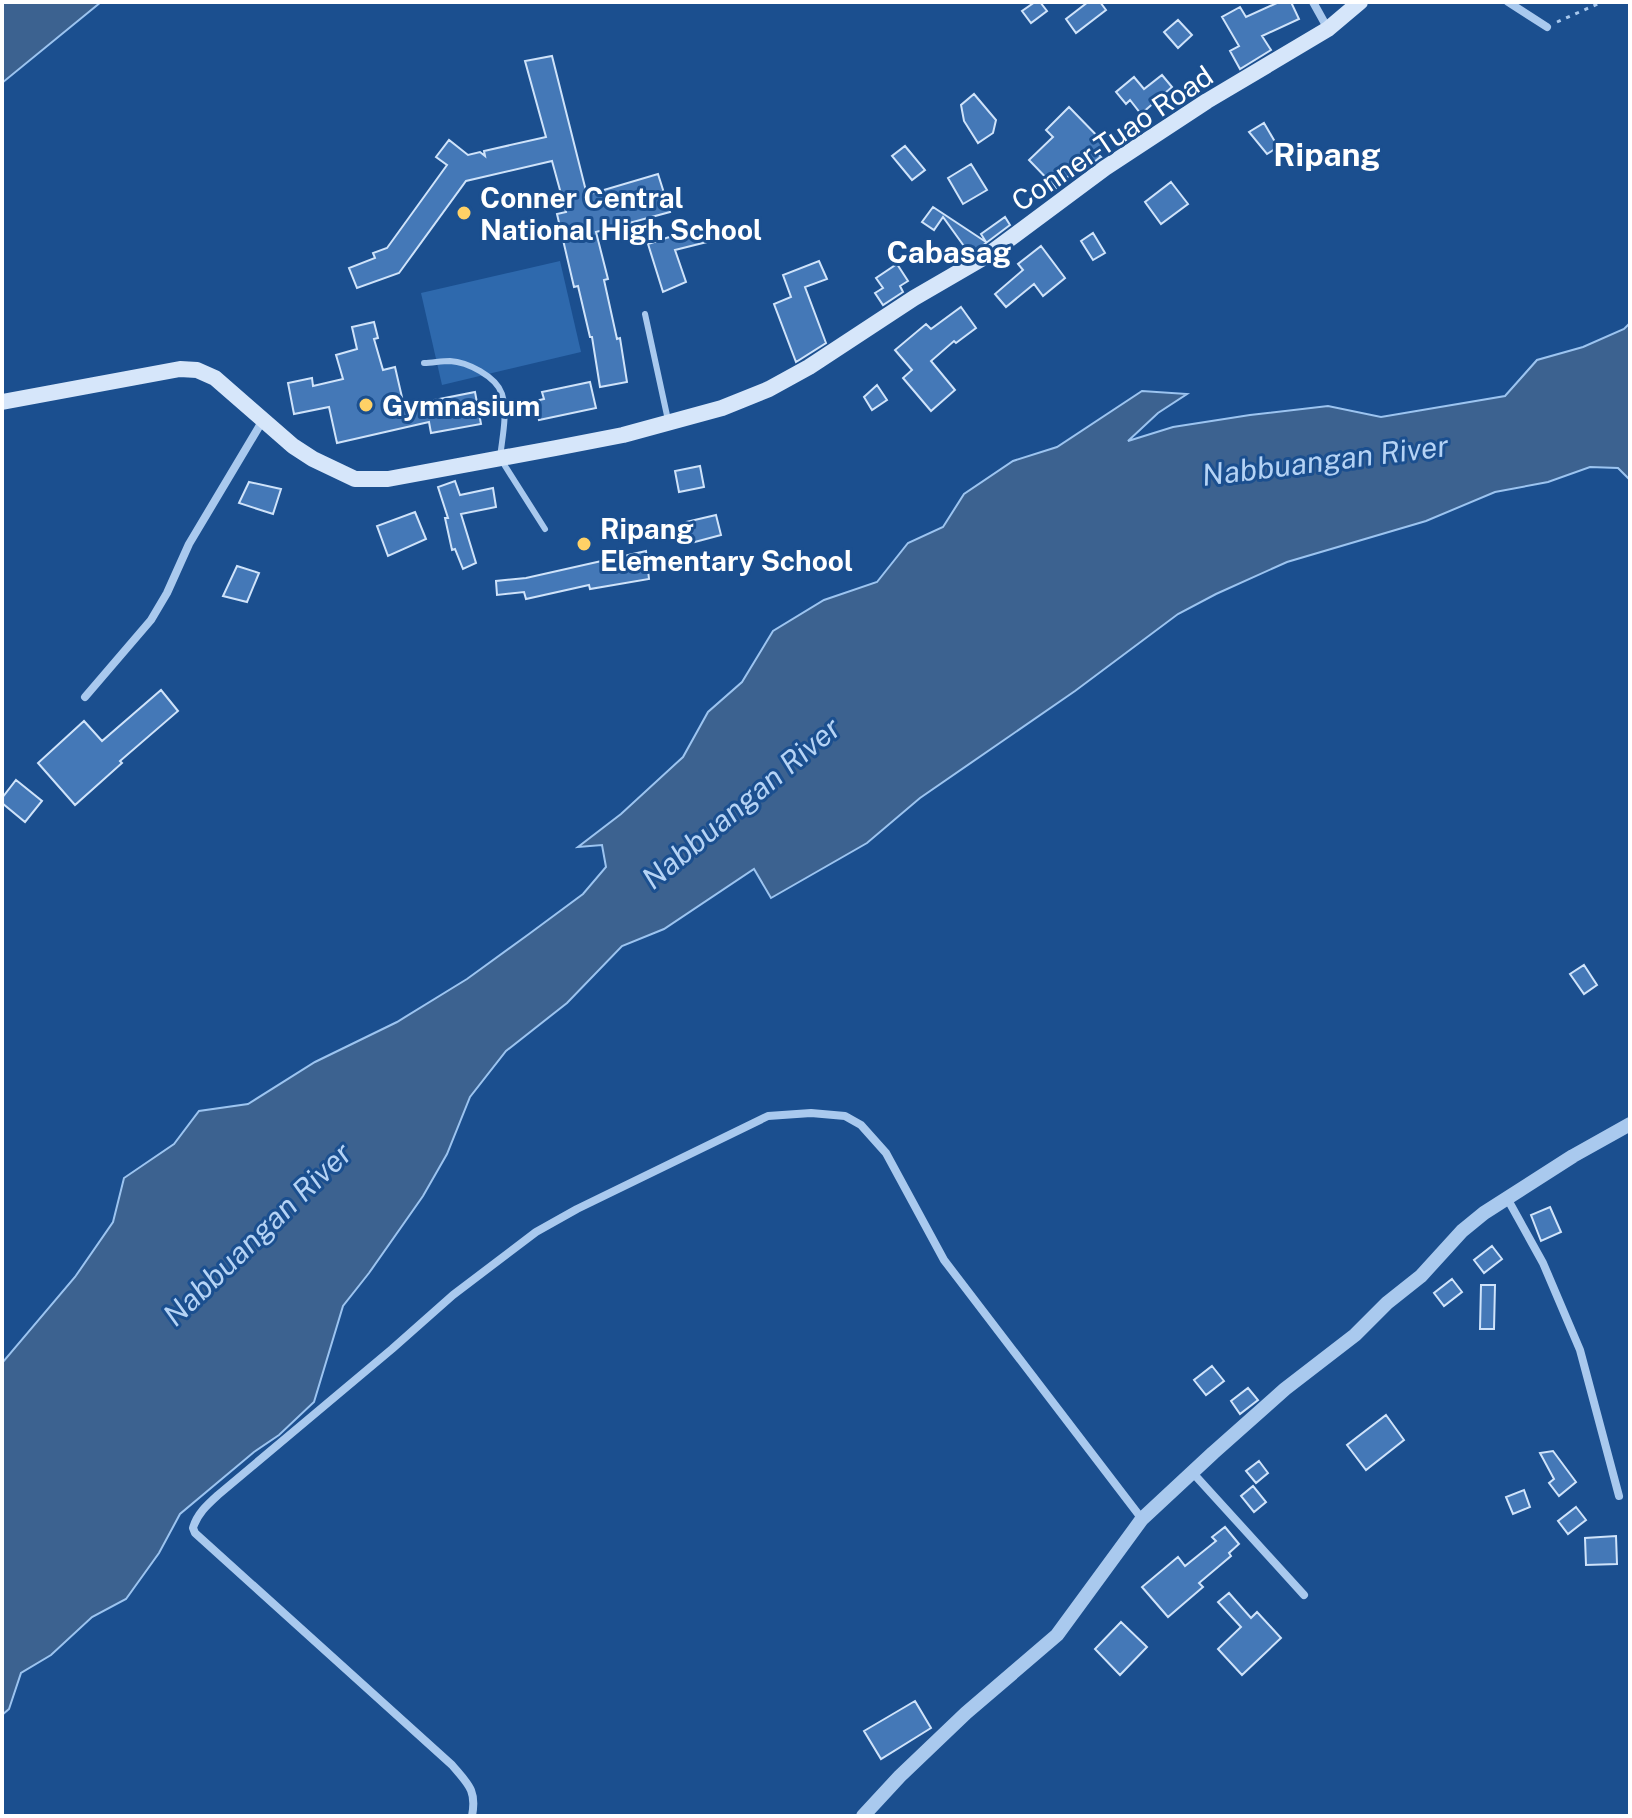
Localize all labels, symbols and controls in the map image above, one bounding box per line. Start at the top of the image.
street label: Conner-Tuao Road [1005,59,1219,217]
district label: Ripang [1273,136,1381,173]
place label: Conner Central National High School [480,181,762,246]
marker: Conner Central National High School [455,204,473,222]
district label: Cabasag [887,234,1012,270]
place label: Gymnasium [382,389,540,422]
marker: Gymnasium [357,396,375,414]
water label: Nabbuangan River [1200,427,1451,493]
place label: Ripang Elementary School [600,512,853,577]
marker: Ripang Elementary School [575,535,593,553]
water label: Nabbuangan River [634,709,848,896]
water label: Nabbuangan River [155,1134,359,1333]

